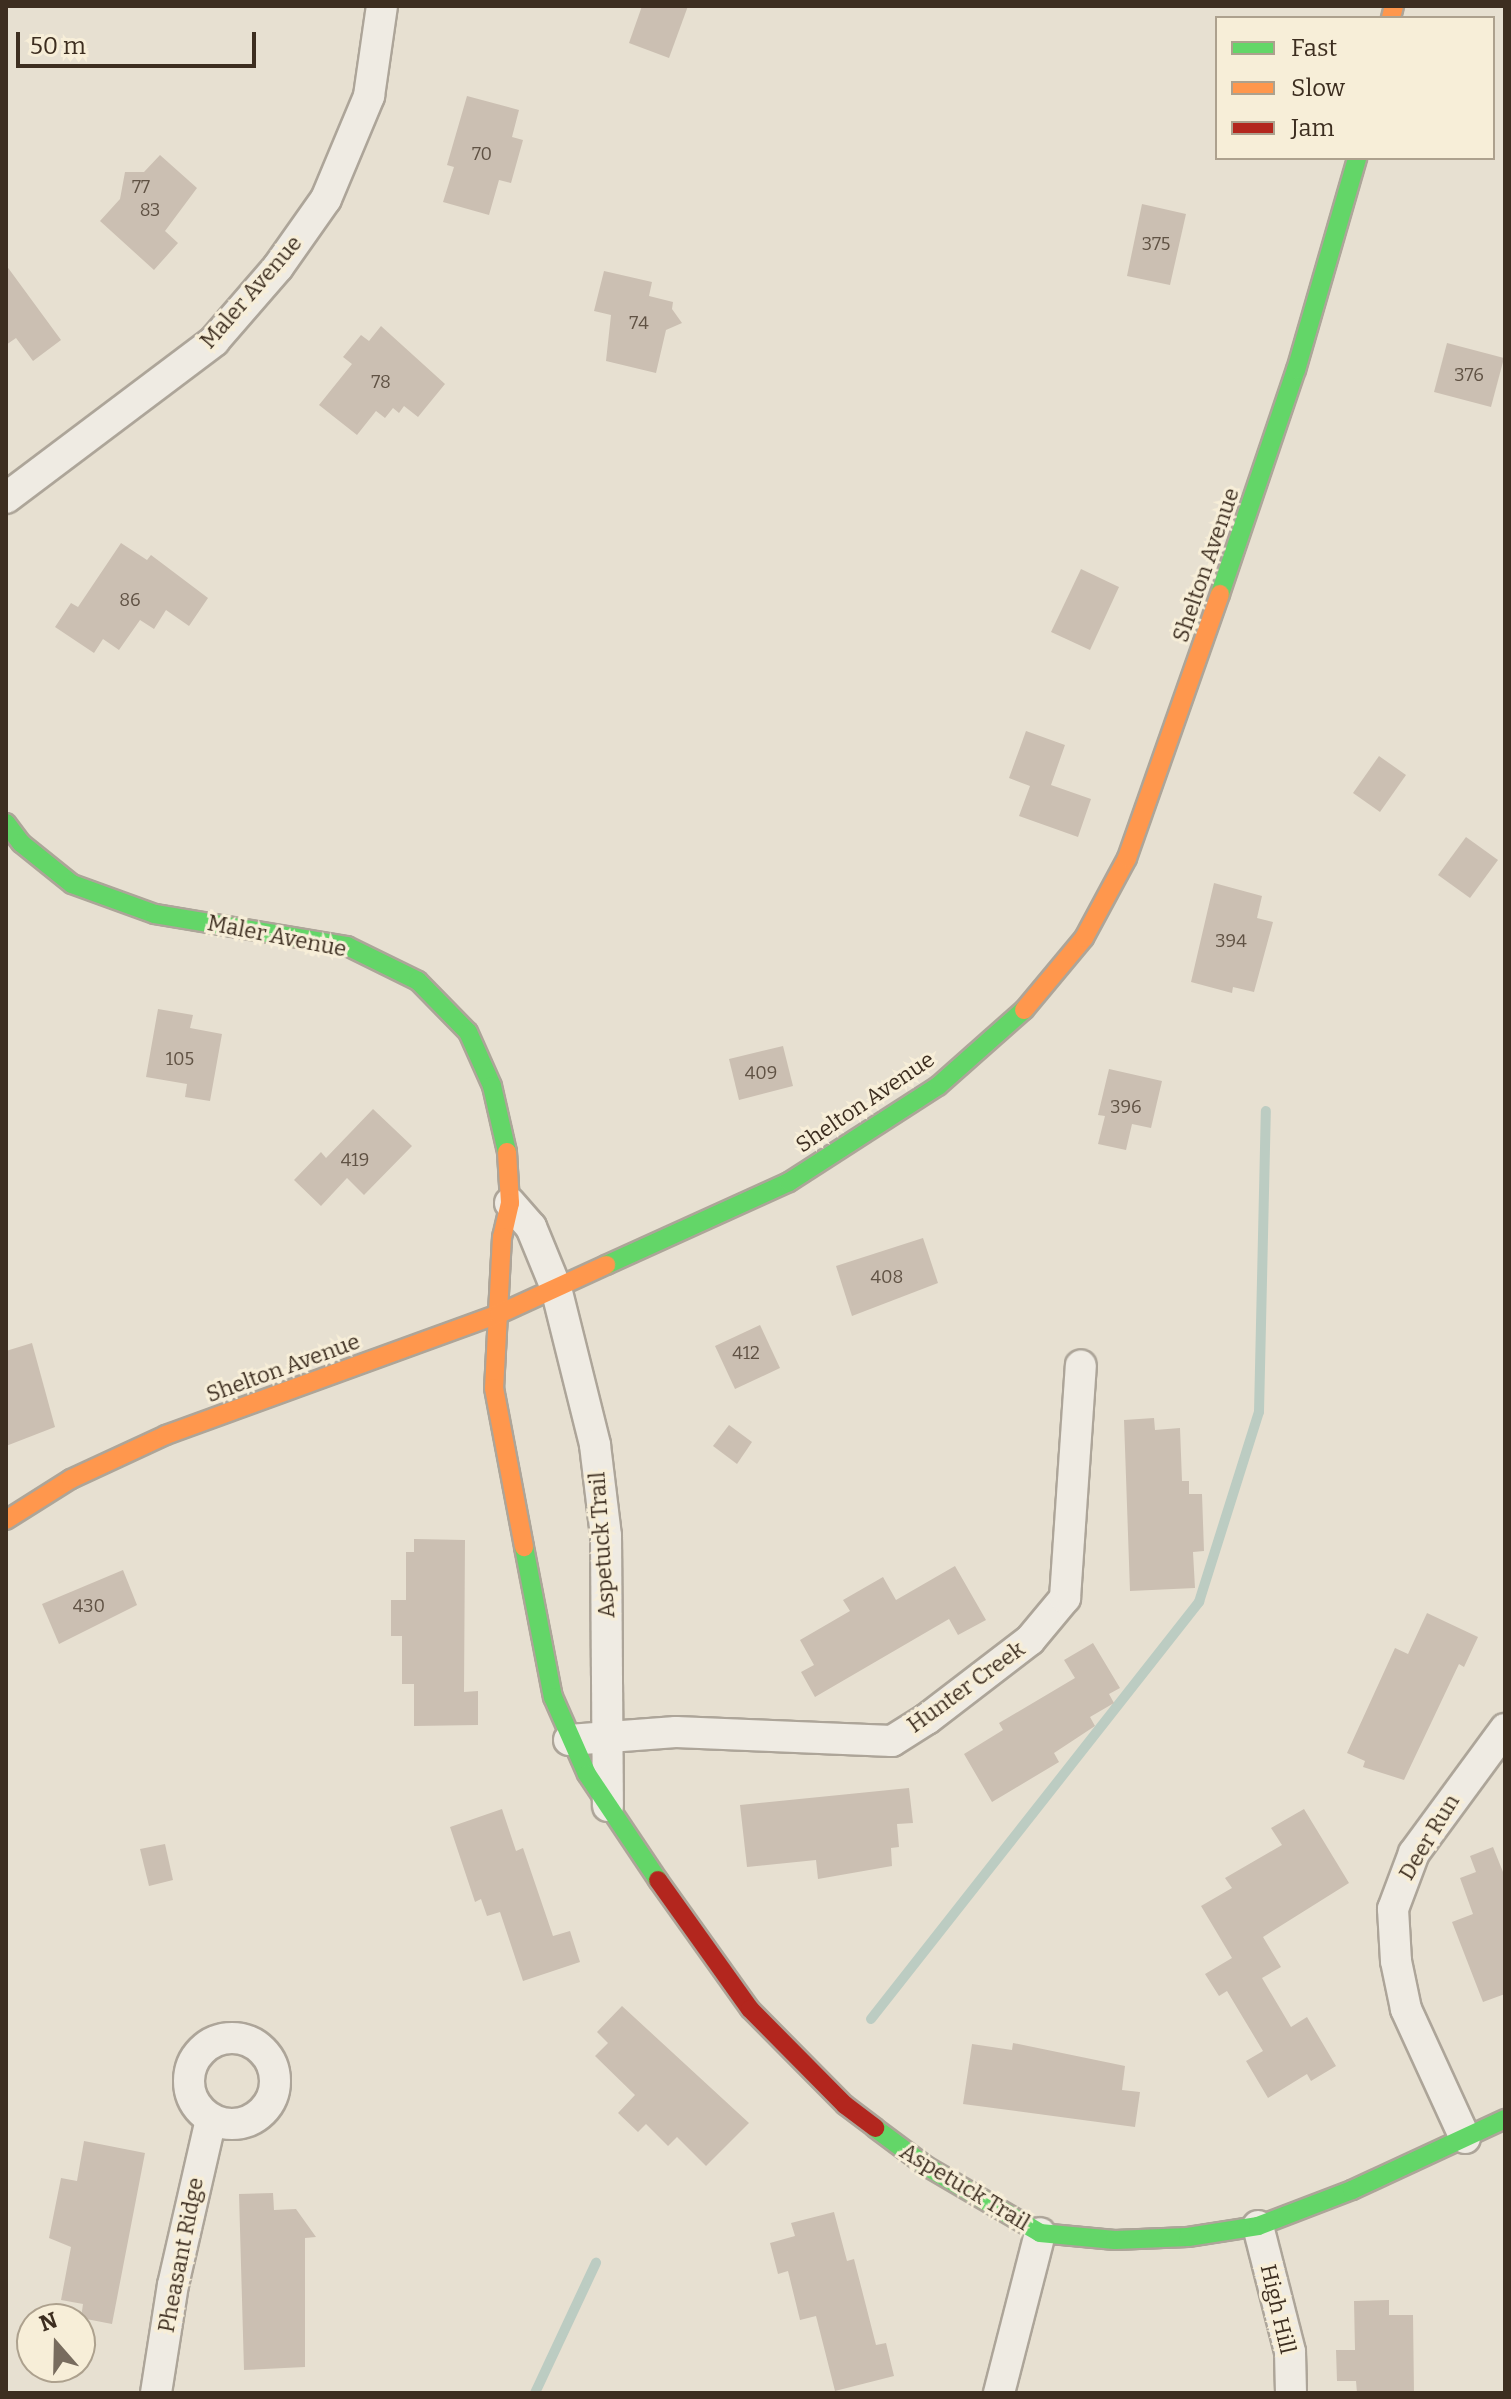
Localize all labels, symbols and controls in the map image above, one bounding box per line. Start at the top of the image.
scale bar [20,16,260,66]
legend [1215,16,1495,160]
text: 50 m [30,32,86,60]
text: Fast [1291,34,1337,62]
text: Slow [1291,74,1345,102]
text: Jam [1291,114,1334,142]
house number: 70 [472,143,492,165]
house number: 77 [132,176,150,198]
house number: 83 [140,199,160,221]
street label: Maler Avenue [195,230,307,354]
house number: 375 [1142,233,1170,255]
house number: 74 [629,312,649,334]
house number: 376 [1454,364,1484,386]
house number: 78 [371,371,391,393]
street label: Shelton Avenue [1167,484,1245,646]
house number: 86 [119,589,141,611]
street label: Maler Avenue [205,910,349,962]
house number: 394 [1215,930,1247,952]
street label: Shelton Avenue [791,1046,939,1158]
house number: 105 [166,1048,194,1070]
house number: 409 [745,1062,777,1084]
house number: 396 [1110,1096,1142,1118]
house number: 419 [341,1149,369,1171]
house number: 408 [871,1266,903,1288]
street label: Shelton Avenue [203,1328,363,1408]
house number: 412 [732,1342,760,1364]
street label: Aspetuck Trail [584,1471,620,1619]
house number: 430 [73,1595,105,1617]
street label: Hunter Creek [902,1636,1030,1738]
street label: Deer Run [1393,1789,1465,1885]
street label: Aspetuck Trail [895,2138,1035,2236]
street label: Pheasant Ridge [153,2175,209,2335]
street label: High Hill [1255,2262,1301,2356]
north arrow [16,2303,96,2383]
text: N [36,2306,61,2337]

